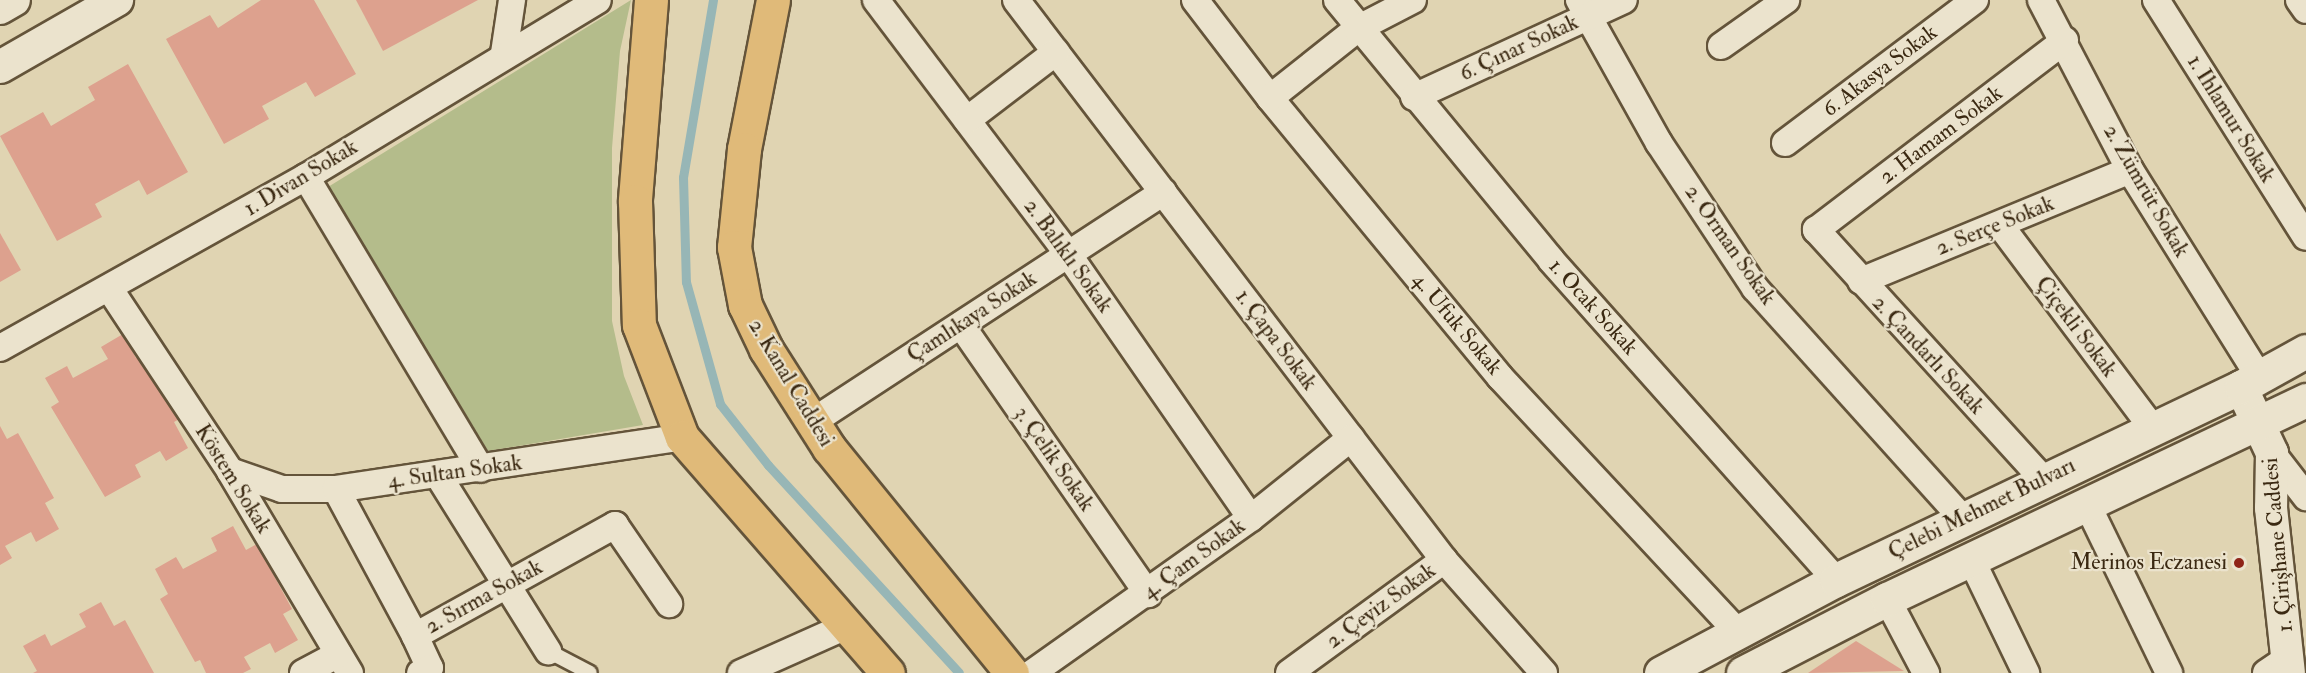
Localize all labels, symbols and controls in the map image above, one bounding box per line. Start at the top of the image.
street label: 6. Çınar Sokak [1455,9,1583,87]
street label: 6. Akasya Sokak [1817,19,1943,123]
street label: 1. Ihlamur Sokak [2181,50,2281,188]
street label: 2. Hamam Sokak [1874,80,2008,190]
street label: 2. Zümrüt Sokak [2097,120,2195,262]
street label: 1. Divan Sokak [240,134,362,222]
street label: 2. Orman Sokak [1679,180,1781,310]
street label: 2. Serçe Sokak [1932,190,2058,262]
street label: 2. Balıklı Sokak [1018,194,1118,318]
street label: 1. Ocak Sokak [1543,253,1643,361]
street label: Çamlıkaya Sokak [902,265,1042,369]
street label: 4. Ufuk Sokak [1407,267,1507,381]
street label: Çiçekli Sokak [2030,272,2122,382]
street label: 1. Çapa Sokak [1230,284,1322,396]
street label: 2. Çandarlı Sokak [1866,290,1990,420]
street label: 2. Kanal Caddesi [742,314,840,452]
street label: 3. Çelik Sokak [1008,401,1100,517]
street label: Köstem Sokak [189,420,277,538]
street label: 4. Sultan Sokak [386,450,524,494]
street label: Çelebi Mehmet Bulvarı [1884,452,2080,566]
street label: 1. Çirişhane Caddesi [2257,457,2299,633]
street label: 4. Çam Sokak [1137,513,1251,605]
place label: Merinos Eczanesi [2070,550,2227,576]
street label: 2. Sırma Sokak [421,554,547,640]
marker: Merinos Eczanesi [2232,556,2246,570]
street label: 2. Çeyiz Sokak [1321,557,1441,655]

